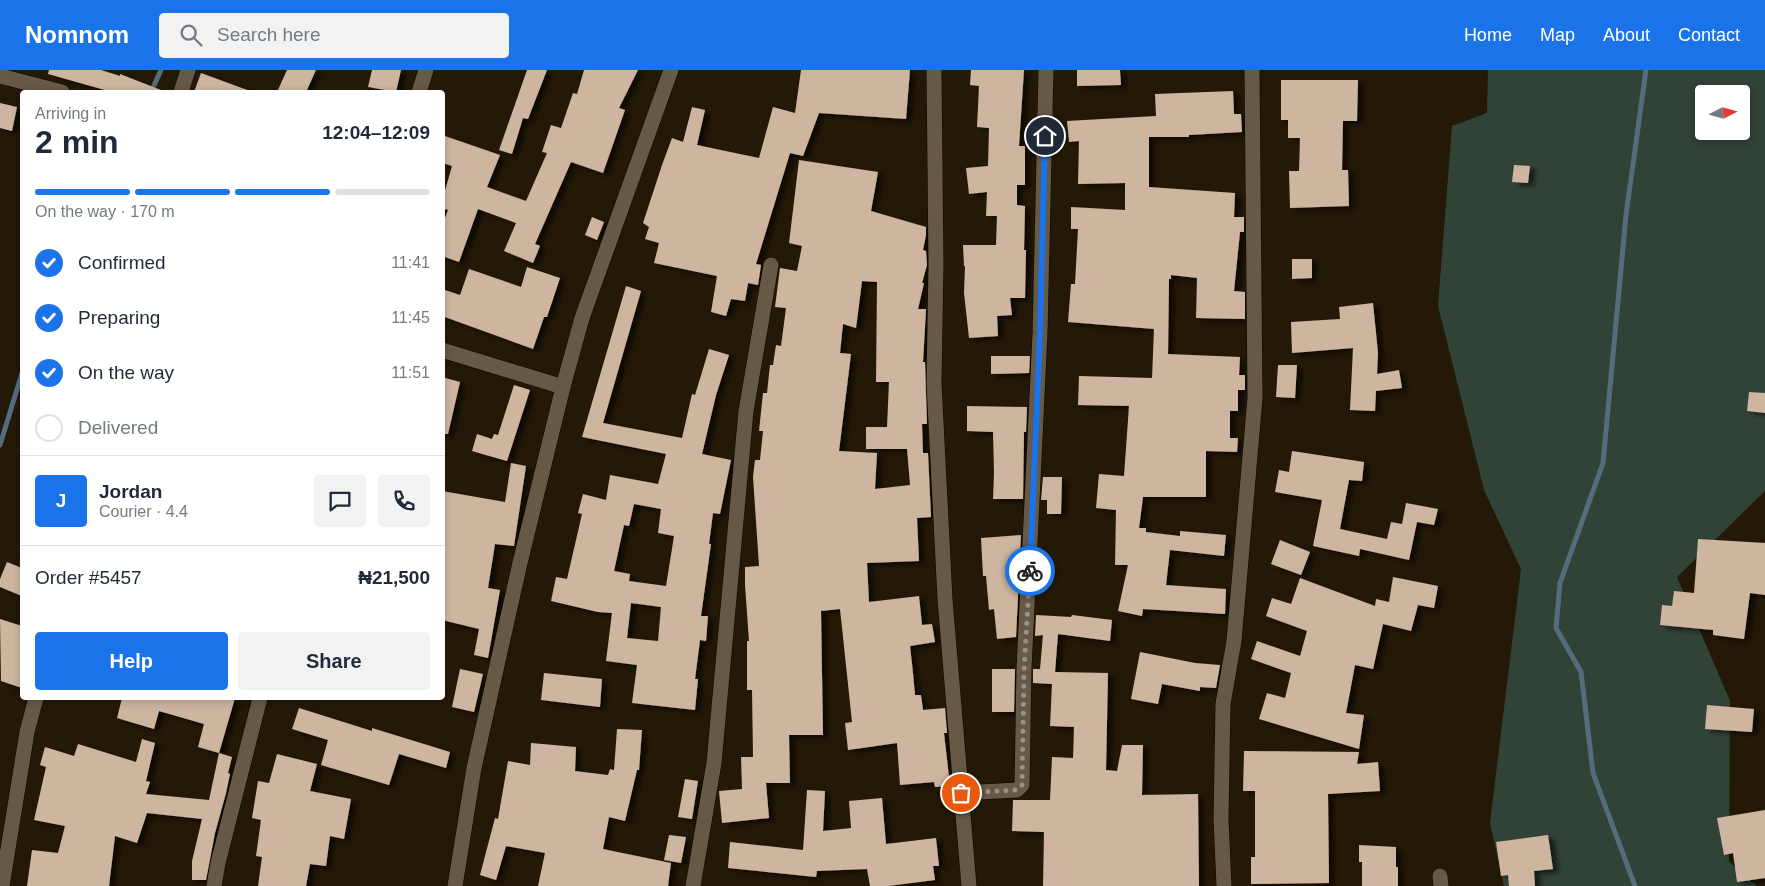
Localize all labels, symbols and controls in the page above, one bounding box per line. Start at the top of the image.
search box [159,13,509,58]
text: Nomnom [25,21,129,48]
icon: search [177,21,205,49]
text: Search here [217,24,321,45]
text: Home [1464,25,1512,45]
text: Map [1540,25,1575,45]
text: About [1603,25,1650,45]
text: Contact [1678,25,1740,45]
north arrow [1695,85,1750,140]
map controls [1695,85,1750,140]
text: Arriving in [35,105,106,122]
pin [1024,115,1066,157]
text: 12:04–12:09 [322,122,430,143]
icon: home [1031,122,1059,150]
text: 2 min [35,124,119,160]
text: On the way · 170 m [35,203,175,220]
icon: check [35,249,63,277]
text: Confirmed [78,252,166,273]
text: 11:41 [391,254,430,271]
icon: check [35,304,63,332]
text: Preparing [78,307,160,328]
text: 11:45 [391,309,430,326]
icon: check [35,359,63,387]
text: On the way [78,362,174,383]
text: 11:51 [391,364,430,381]
text: Delivered [78,417,158,438]
button: chat [314,475,366,527]
button: phone [378,475,430,527]
text: Jordan [99,481,162,502]
text: J [56,490,66,511]
text: Courier · 4.4 [99,503,188,520]
courier [1005,546,1055,596]
icon: bike [1016,557,1044,585]
text: Order #5457 [35,567,142,588]
text: ₦21,500 [358,567,430,588]
button: Help [35,632,228,690]
button: Share [238,632,430,690]
pin [940,772,982,814]
icon: bag [947,779,975,807]

